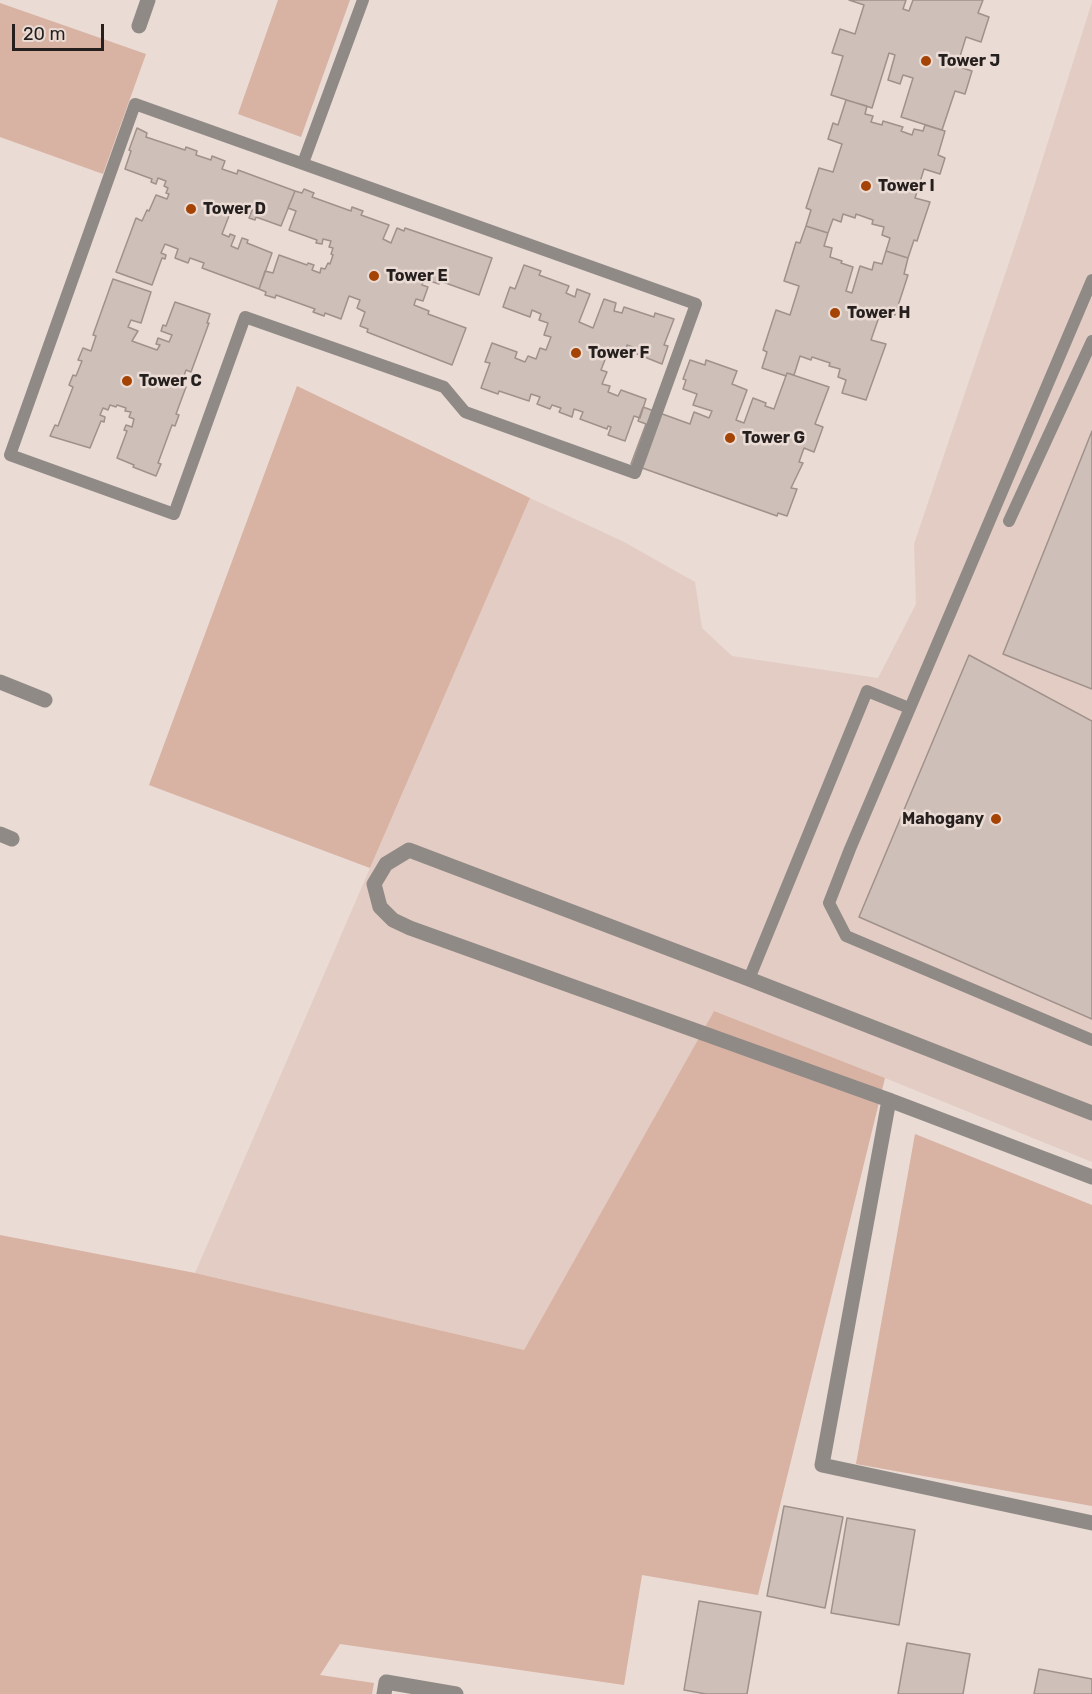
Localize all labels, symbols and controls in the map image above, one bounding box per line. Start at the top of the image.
scale bar [15,12,106,50]
text: 20 m [23,23,65,45]
place label: Tower J [938,51,1000,71]
marker: Tower J [919,54,933,68]
place label: Tower I [878,176,935,196]
marker: Tower I [859,179,873,193]
place label: Tower D [203,199,266,219]
marker: Tower D [184,202,198,216]
place label: Tower E [386,266,448,286]
marker: Tower E [367,269,381,283]
place label: Tower H [847,303,910,323]
marker: Tower H [828,306,842,320]
place label: Tower F [588,343,649,363]
marker: Tower F [569,346,583,360]
place label: Tower C [139,371,202,391]
marker: Tower C [120,374,134,388]
place label: Tower G [742,428,805,448]
marker: Tower G [723,431,737,445]
place label: Mahogany [902,809,984,829]
marker: Mahogany [989,812,1003,826]

